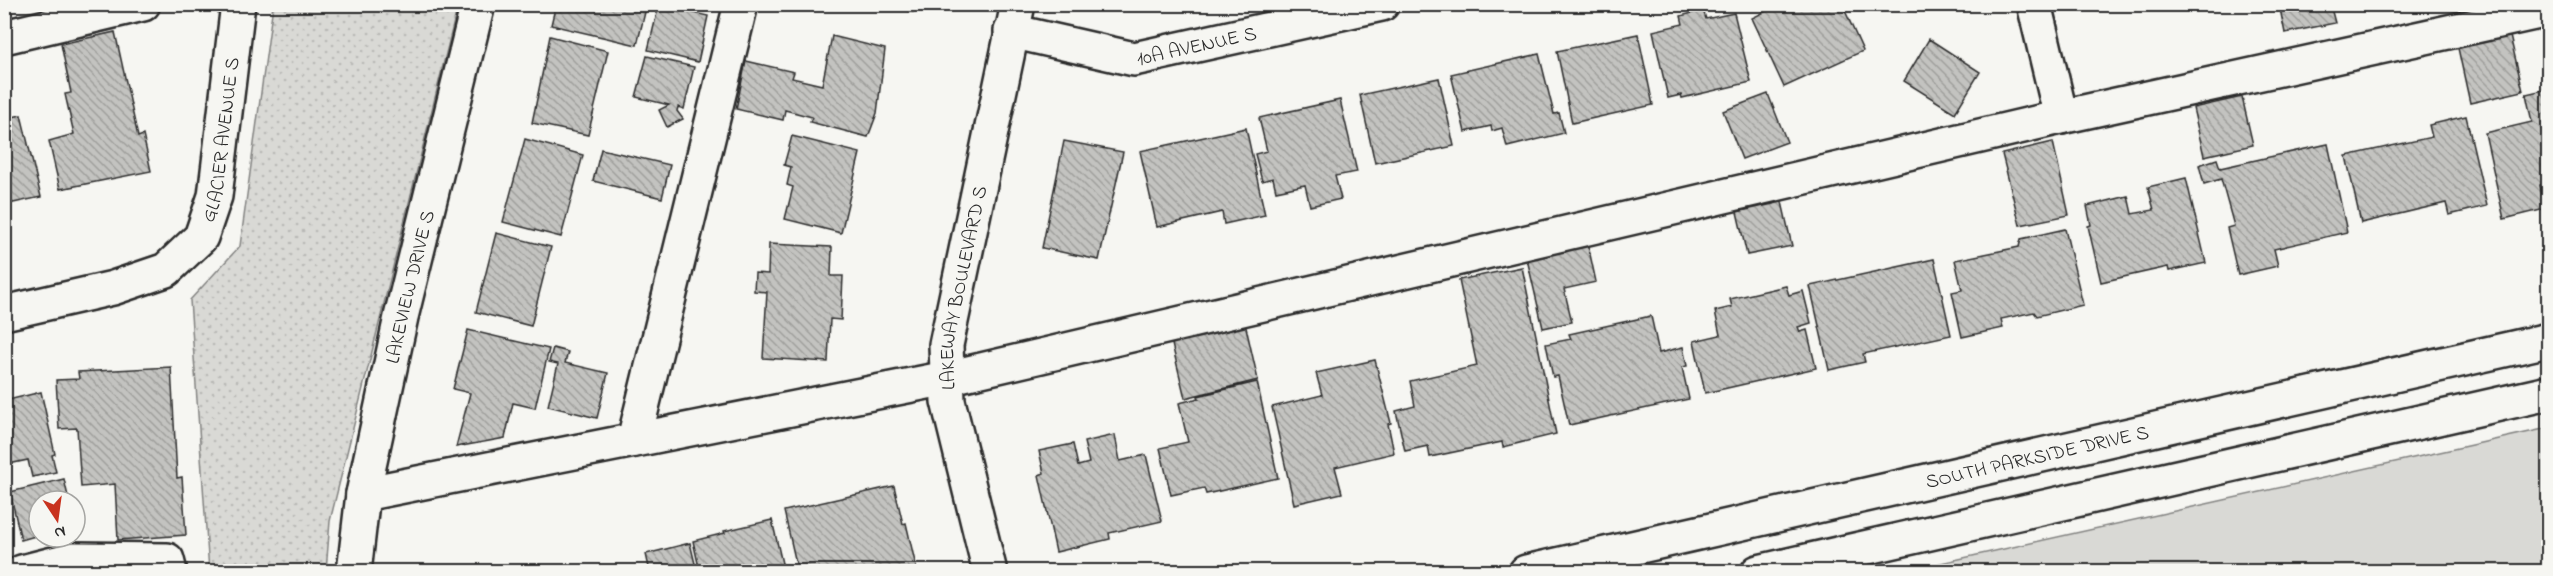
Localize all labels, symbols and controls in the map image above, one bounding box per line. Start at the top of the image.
street label: 10A AVENUE S [1134,20,1260,75]
street label: GLACIER AVENUE S [195,56,249,226]
street label: LAKEWAY BOULEVARD S [934,183,996,390]
street label: LAKEVIEW DRIVE S [379,207,444,367]
street label: SOUTH PARKSIDE DRIVE S [1923,419,2152,498]
north arrow [27,489,87,549]
text: N [52,519,68,545]

